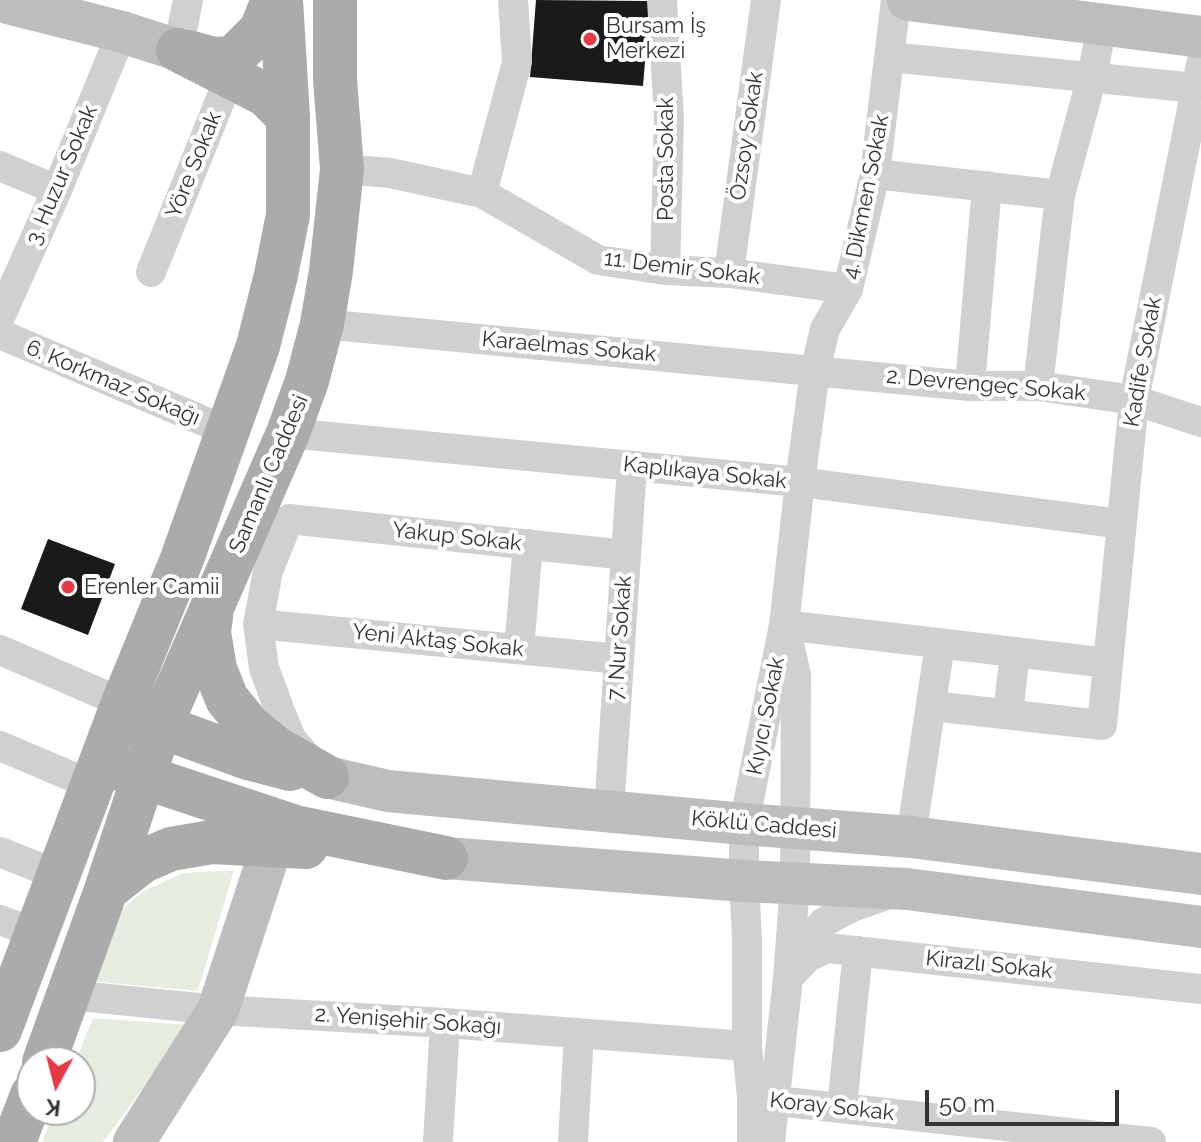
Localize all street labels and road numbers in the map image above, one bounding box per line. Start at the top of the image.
street label: Özsoy Sokak [725,70,769,202]
street label: Posta Sokak [653,97,679,221]
street label: 3. Huzur Sokak [21,101,103,249]
street label: Yöre Sokak [161,108,227,222]
street label: 4. Dikmen Sokak [837,112,895,282]
street label: 11. Demir Sokak [602,245,762,291]
street label: Kadife Sokak [1119,295,1167,429]
street label: Karaelmas Sokak [481,326,657,368]
street label: 6. Korkmaz Sokağı [22,335,204,431]
street label: 2. Devrengeç Sokak [885,363,1087,407]
street label: Samanlı Caddesi [224,391,314,557]
street label: Kaplıkaya Sokak [622,451,788,495]
street label: Yakup Sokak [391,517,523,557]
street label: 7. Nur Sokak [602,575,638,701]
street label: Yeni Aktaş Sokak [351,619,525,663]
street label: Kıyıcı Sokak [742,655,790,777]
street label: Köklü Caddesi [690,806,838,844]
street label: Kirazlı Sokak [924,945,1054,985]
street label: 2. Yenişehir Sokağı [314,1001,502,1041]
street label: Koray Sokak [768,1087,896,1127]

